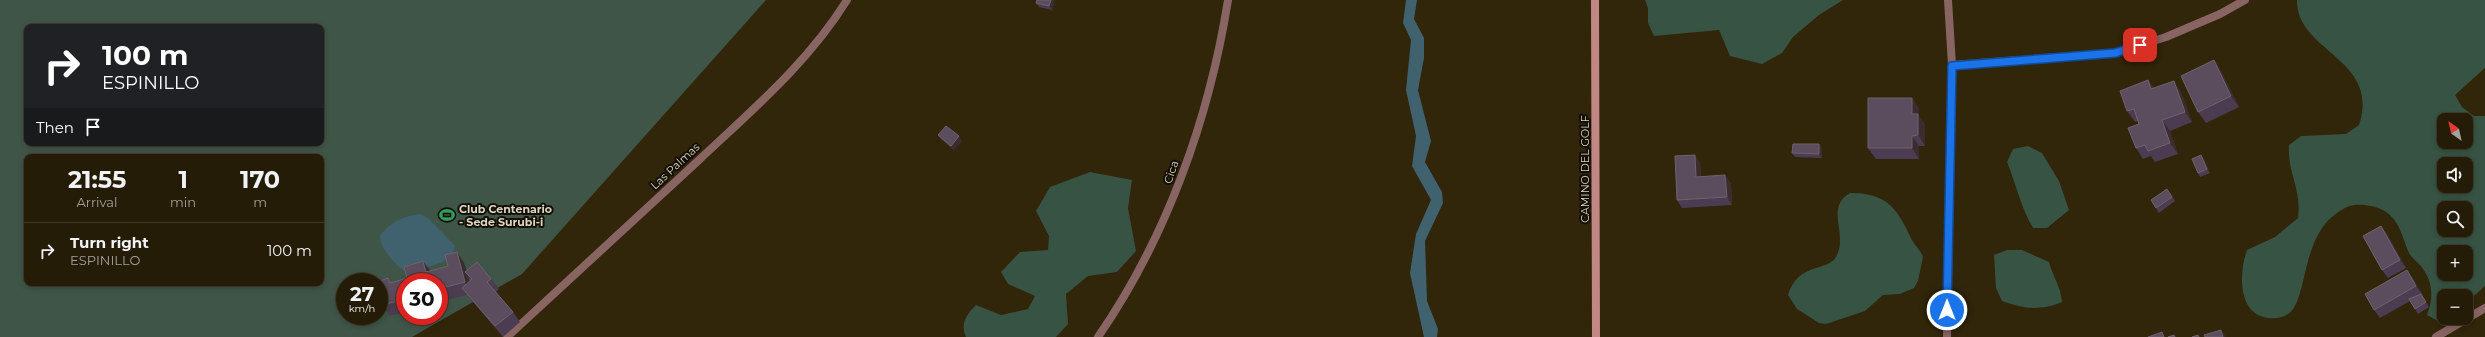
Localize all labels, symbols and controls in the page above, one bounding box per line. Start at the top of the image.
pin [2123,28,2157,62]
icon: arrive [2129,34,2151,56]
text: 100 m [102,38,188,72]
icon: right [36,40,88,92]
text: ESPINILLO [102,72,199,94]
north arrow [2437,113,2473,149]
map controls [2437,113,2473,325]
street label: CAMINO DEL GOLF [1578,115,1592,223]
icon: arrive [82,116,104,138]
text: Then [36,118,74,137]
street label: Las Palmas [648,139,703,192]
button: sound [2437,157,2473,193]
street label: Cica [1161,159,1181,185]
text: 21:55 [68,165,126,194]
text: 1 [178,165,188,194]
text: 170 [240,165,280,194]
text: Arrival [77,194,118,210]
text: min [170,194,196,210]
text: m [253,194,267,210]
button: search [2437,201,2473,237]
place label: Club Centenario - Sede Surubi-i [459,202,552,229]
sports icon: Club Centenario - Sede Surubi-i [438,206,456,224]
text: Turn right [70,233,149,252]
icon: right [36,240,58,262]
text: 100 m [267,241,312,260]
button: + [2437,245,2473,281]
text: ESPINILLO [70,252,140,268]
speed limit sign: 30 [396,273,448,325]
text: 27 [350,282,374,306]
position arrow [1926,289,1968,331]
button: − [2437,289,2473,325]
text: km/h [349,302,375,315]

